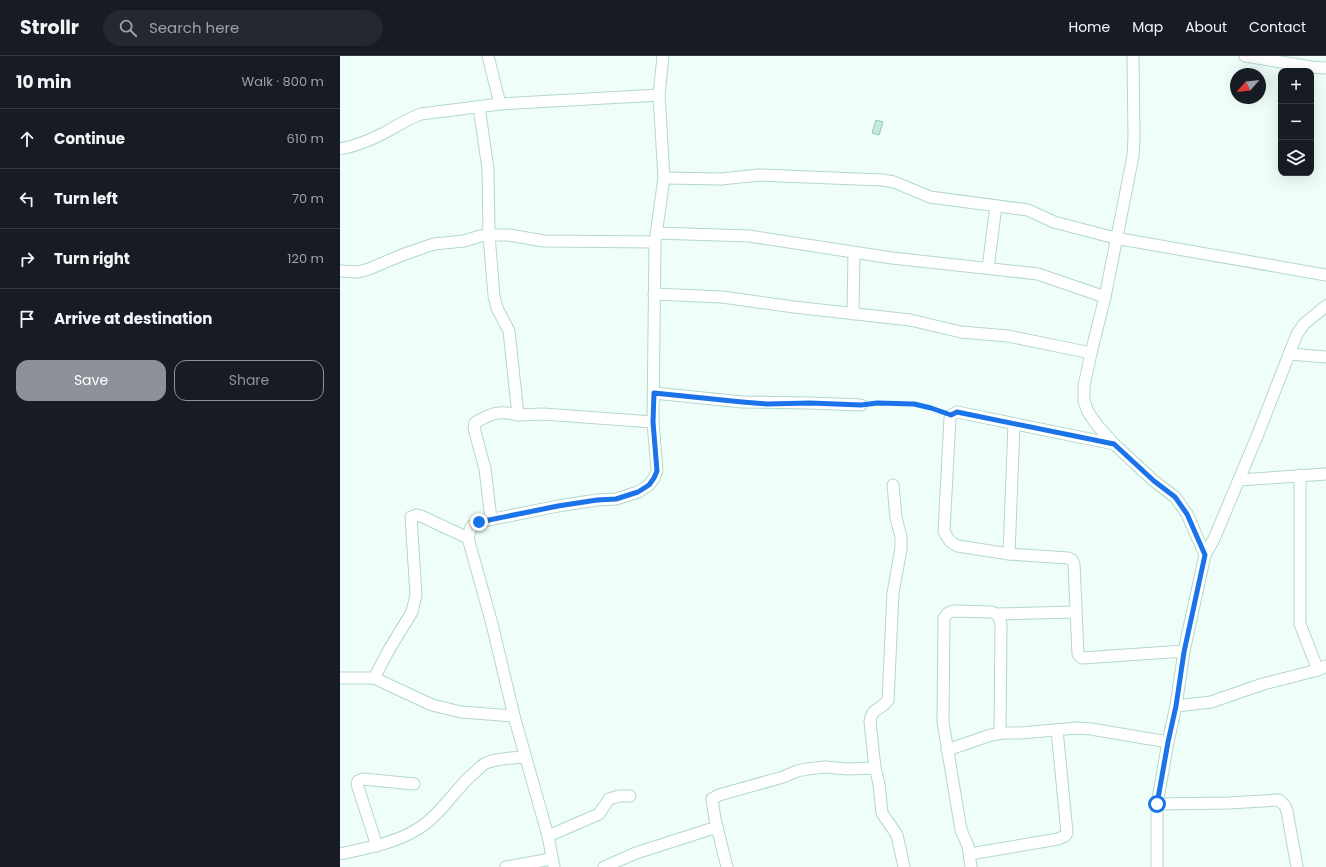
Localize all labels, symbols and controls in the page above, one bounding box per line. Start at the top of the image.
search box [103,10,383,46]
text: Strollr [20,14,79,41]
icon: search [117,17,139,39]
text: Search here [149,17,239,38]
text: Home [1068,17,1110,37]
text: Map [1132,17,1163,37]
text: About [1185,17,1227,37]
text: Contact [1249,17,1306,37]
north arrow [1230,68,1266,104]
map controls [1278,68,1314,176]
button: + [1278,68,1314,104]
text: 10 min [16,70,72,94]
text: Walk · 800 m [242,72,324,91]
button: − [1278,104,1314,140]
icon: ahead [16,128,38,150]
text: Continue [54,128,125,149]
text: 610 m [287,129,324,148]
button: layers [1278,140,1314,176]
icon: left [16,188,38,210]
text: Turn left [54,188,118,209]
text: 70 m [292,189,324,208]
icon: right [16,248,38,270]
text: Turn right [54,248,130,269]
text: 120 m [287,249,324,268]
icon: arrive [16,308,38,330]
text: Arrive at destination [54,308,212,329]
button: Save [16,360,166,401]
button: Share [174,360,324,401]
route end [470,513,488,531]
route start [1148,795,1166,813]

